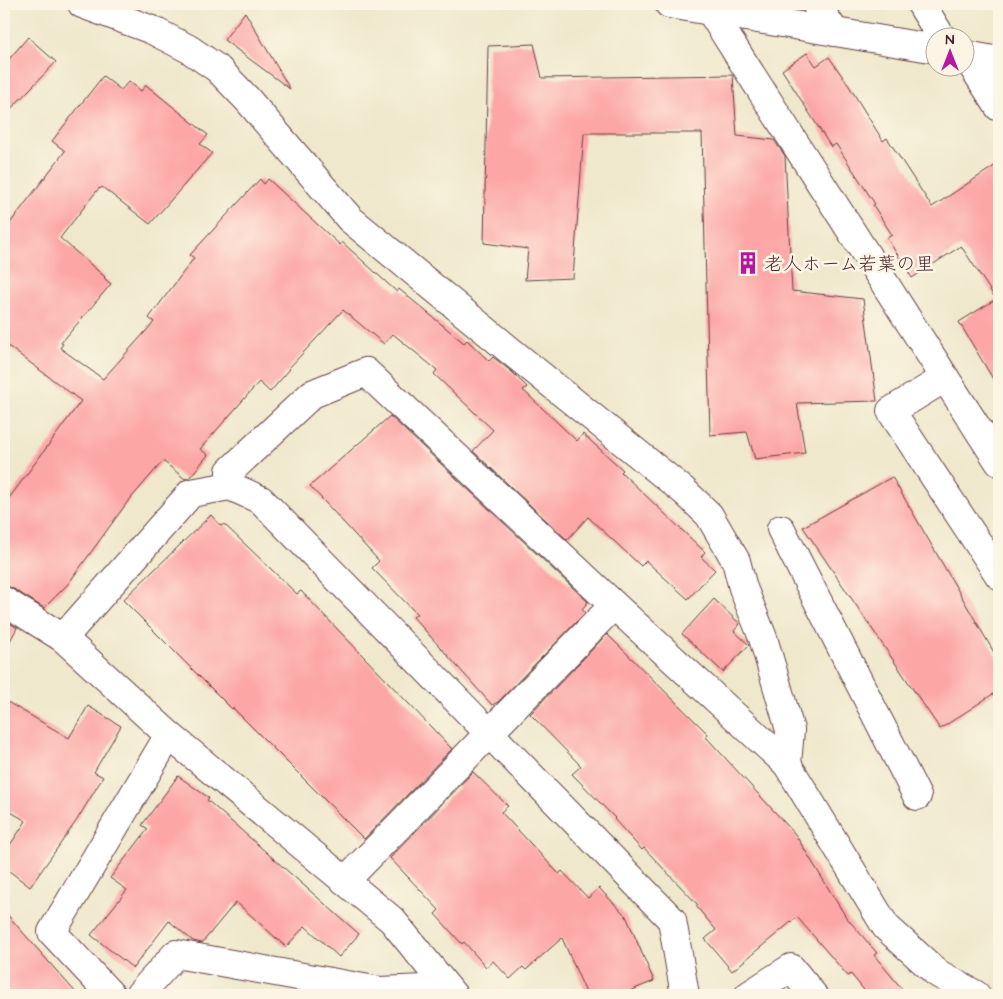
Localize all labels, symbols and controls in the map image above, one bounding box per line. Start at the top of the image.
north arrow [926,28,976,78]
text: N [946,30,955,50]
building icon: 老人ホーム若葉の里 [735,250,761,276]
place label: 老人ホーム若葉の里 [764,251,934,278]

